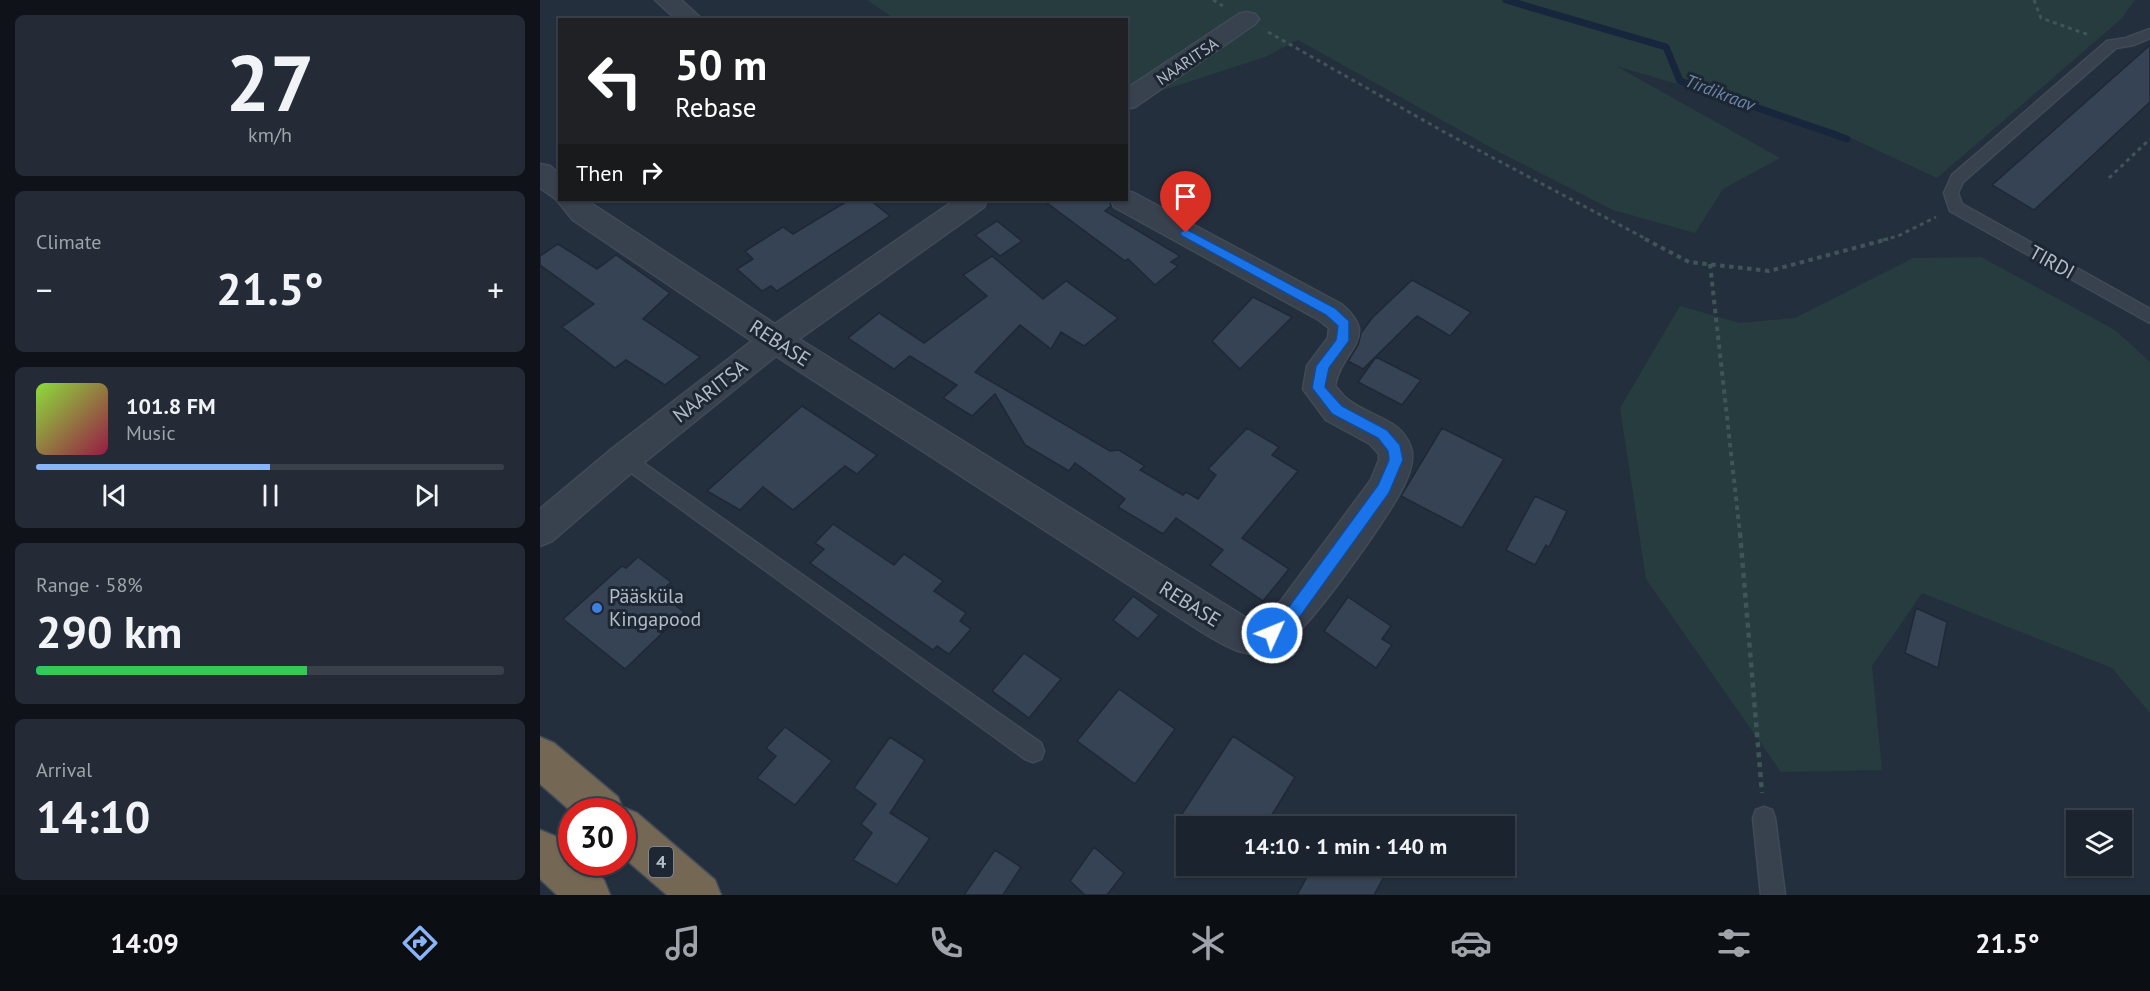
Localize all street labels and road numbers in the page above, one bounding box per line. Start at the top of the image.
street label: NAARITSA [1152,33,1222,89]
street label: TIRDI [2025,239,2079,285]
street label: REBASE [745,314,815,372]
street label: NAARITSA [667,353,753,428]
street label: REBASE [1155,575,1225,633]
road number: 4 [649,847,673,877]

